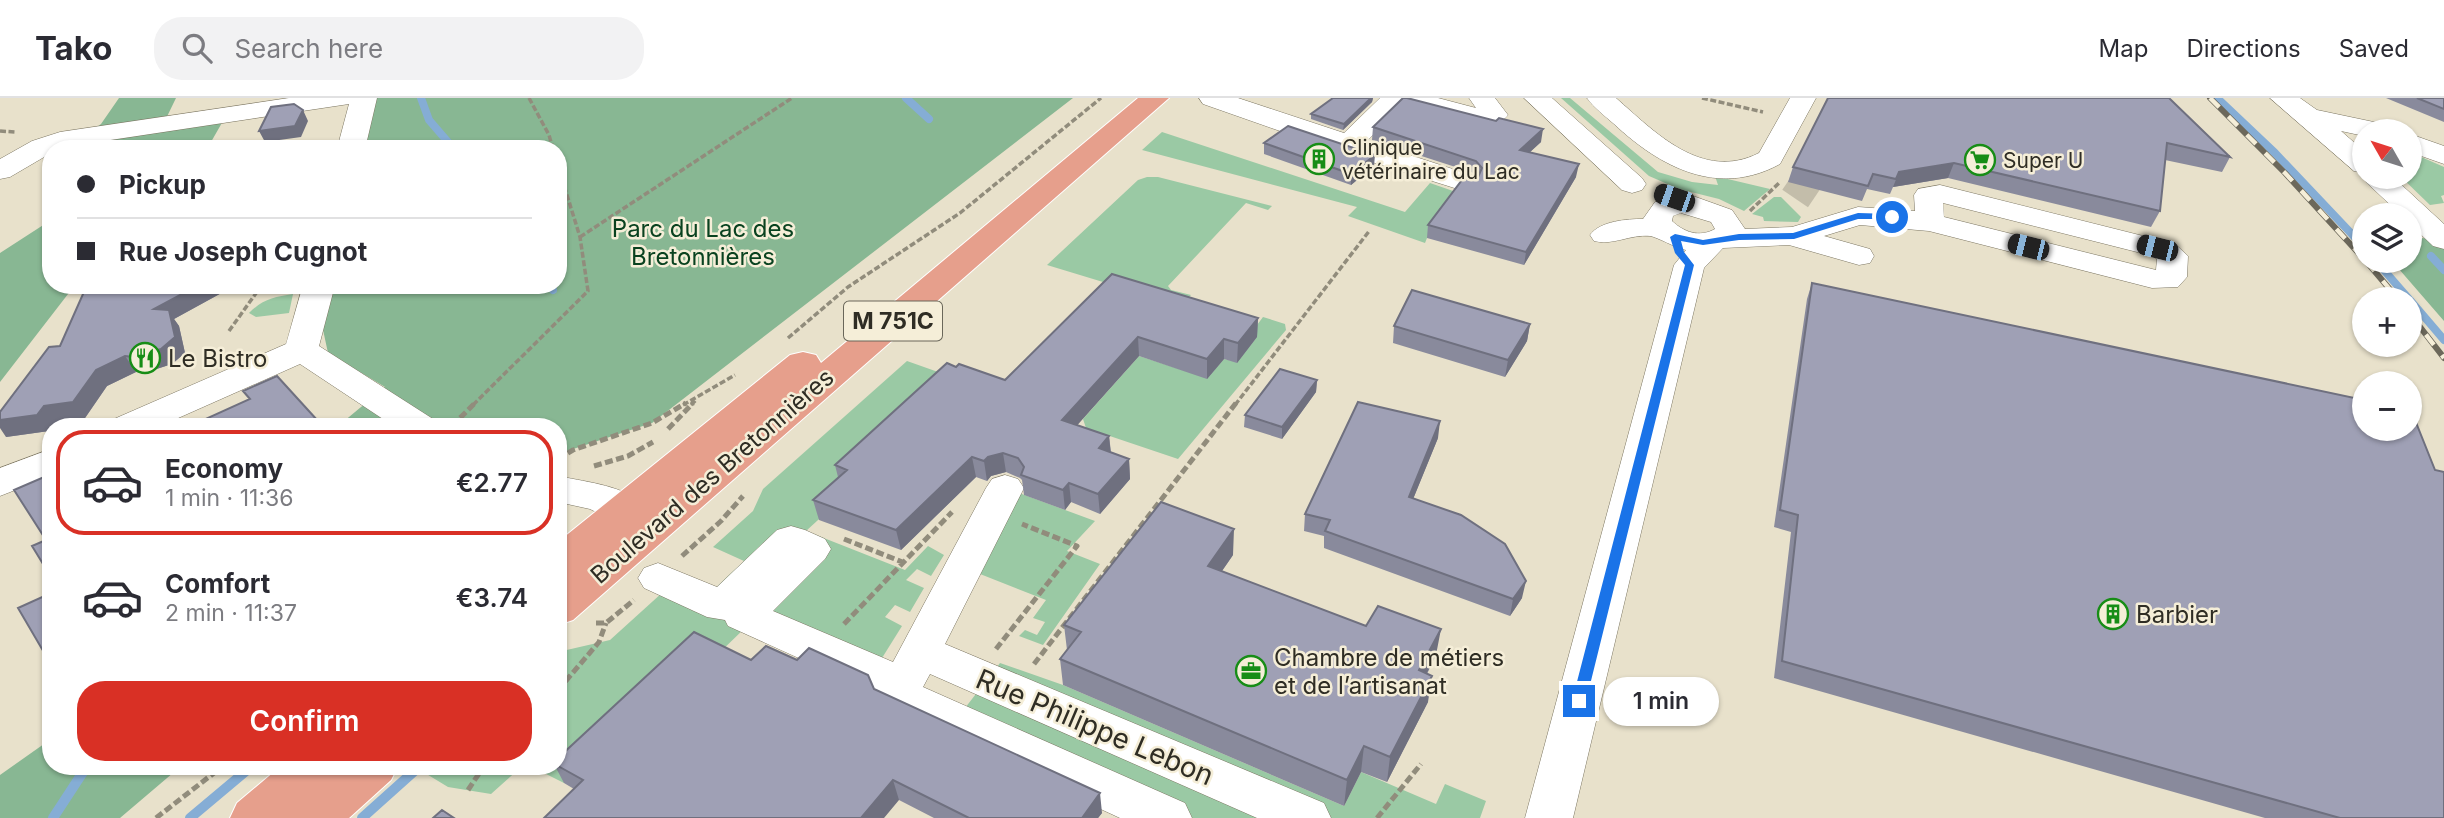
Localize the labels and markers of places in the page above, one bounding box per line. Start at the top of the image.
place label: Clinique vétérinaire du Lac [1342,135,1520,184]
building icon: Clinique vétérinaire du Lac [1302,142,1336,176]
supermarket icon: Super U [1963,143,1997,177]
place label: Super U [2003,148,2083,173]
restaurant icon: Le Bistro [128,341,162,375]
place label: Le Bistro [168,344,267,373]
building icon: Barbier [2096,597,2130,631]
place label: Barbier [2136,600,2218,629]
place label: Chambre de métiers et de l’artisanat [1274,643,1504,700]
office icon: Chambre de métiers et de l’artisanat [1234,654,1268,688]

